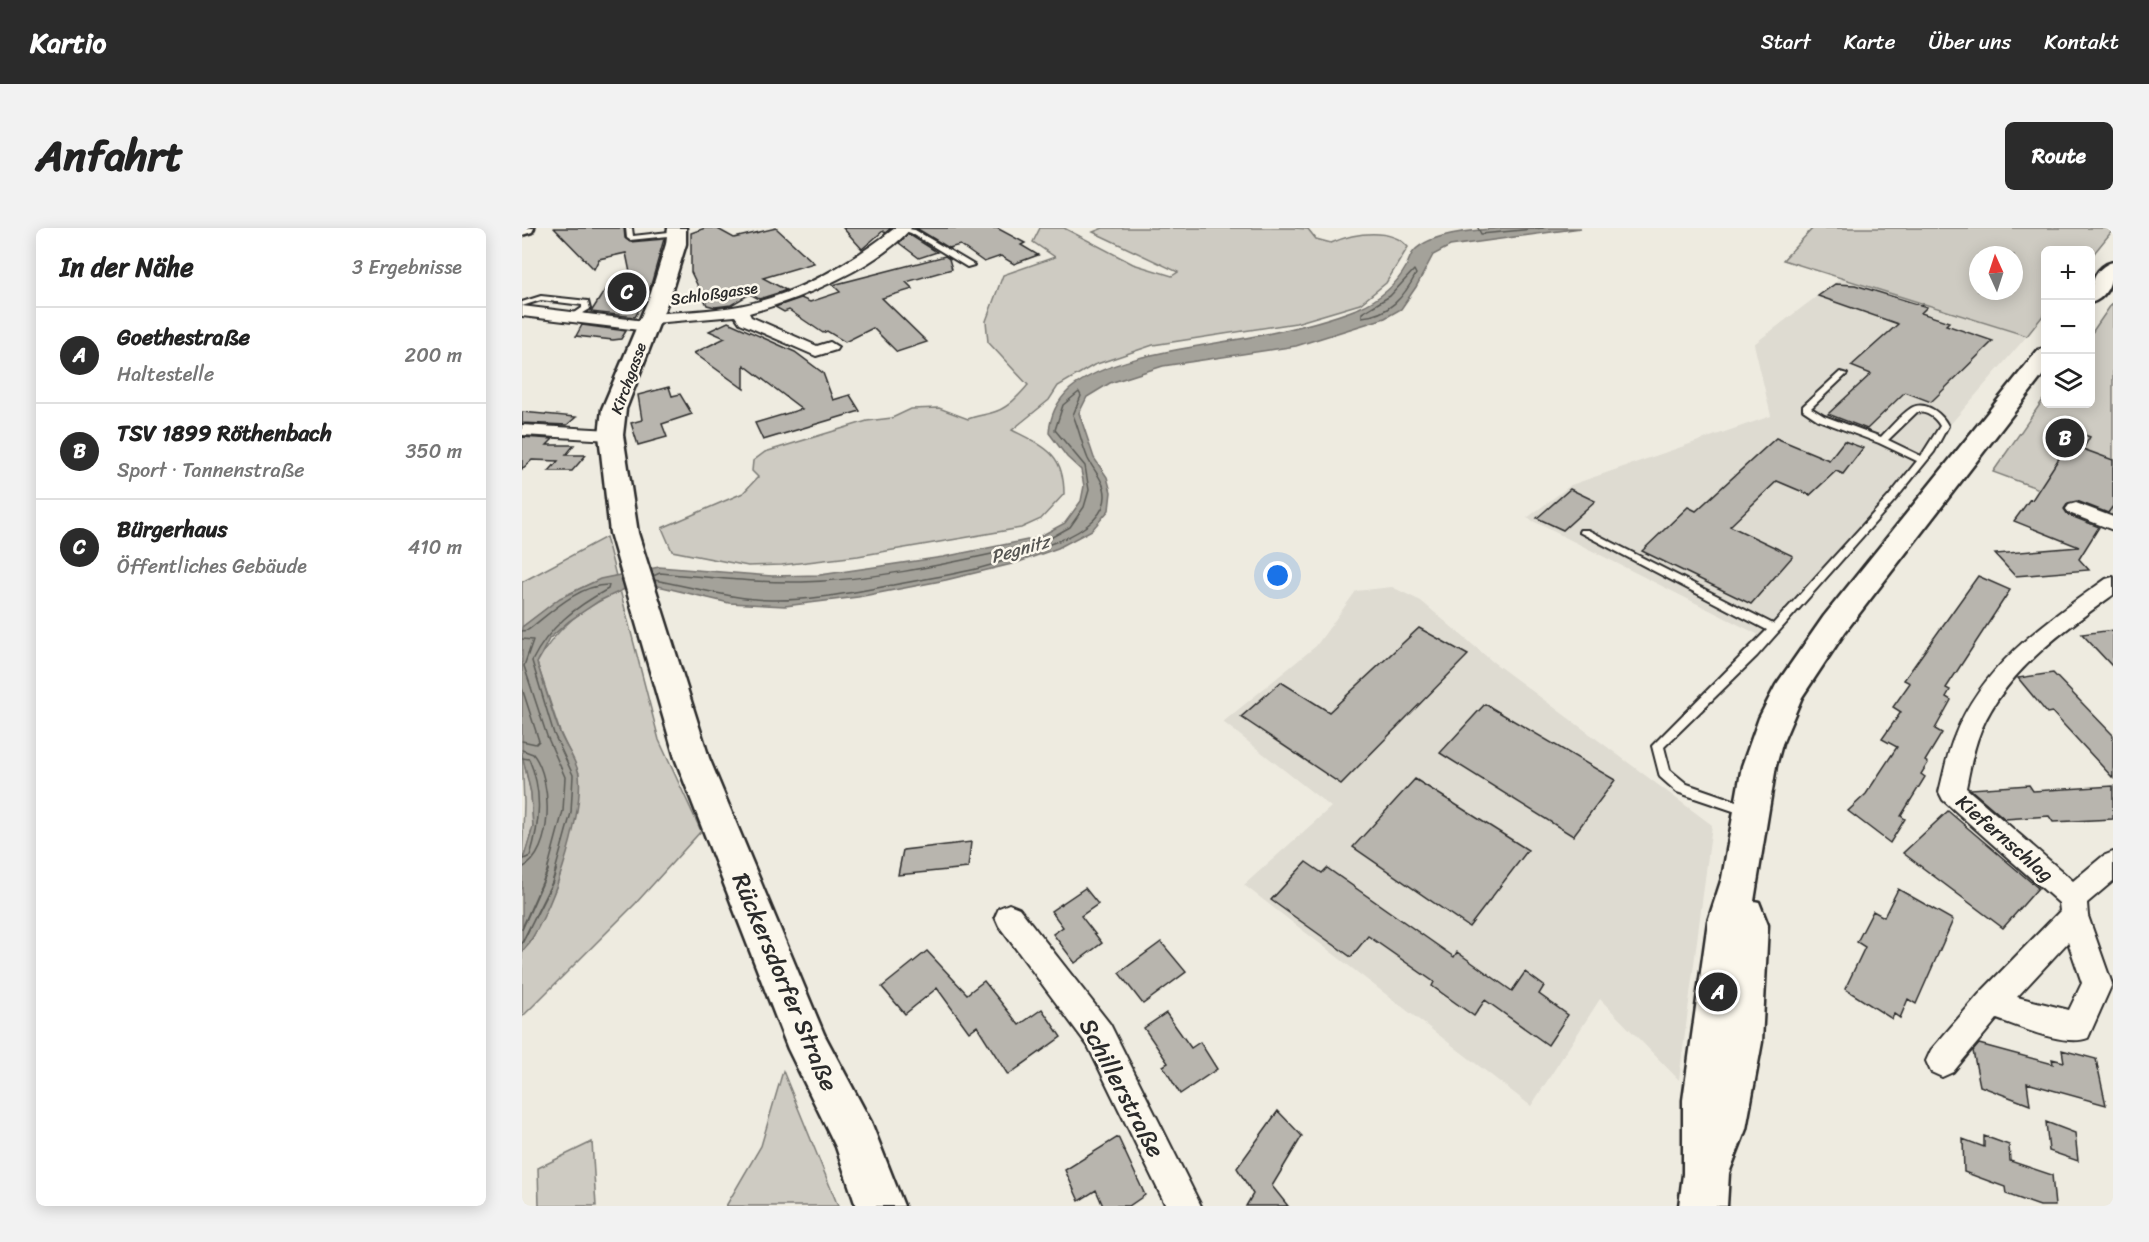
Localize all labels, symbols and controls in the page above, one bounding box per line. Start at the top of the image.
text: Kartio [30,18,106,67]
text: Start [1761,23,1811,61]
text: Karte [1844,23,1896,61]
text: Über uns [1929,23,2011,61]
text: Kontakt [2044,23,2119,61]
text: Anfahrt [36,119,183,193]
button: Route [2005,122,2113,190]
text: In der Nähe [60,244,194,290]
north arrow [1969,246,2023,300]
map controls [2041,246,2095,408]
button: + [2041,246,2095,300]
text: 3 Ergebnisse [352,250,462,285]
pin: C [608,270,646,314]
street label: Schloßgasse [669,273,760,314]
button: − [2041,300,2095,354]
text: Goethestraße [117,318,250,357]
text: A [73,338,86,373]
text: 200 m [405,338,462,373]
street label: Kirchgasse [602,338,655,418]
button: layers [2041,354,2095,408]
text: Haltestelle [117,357,214,392]
text: TSV 1899 Röthenbach [117,414,332,453]
pin: B [2046,416,2084,460]
text: B [73,434,86,469]
text: 350 m [406,434,462,469]
text: Sport · Tannenstraße [117,453,305,488]
text: Bürgerhaus [117,510,228,549]
water label: Pegnitz [987,525,1055,573]
text: C [73,530,86,565]
text: 410 m [408,530,462,565]
text: Öffentliches Gebäude [117,549,307,584]
your location [1263,561,1292,590]
street label: Kiefernschlag [1948,785,2062,891]
street label: Rückersdorfer Straße [720,866,850,1098]
pin: A [1698,970,1738,1014]
street label: Schillerstraße [1067,1010,1177,1166]

